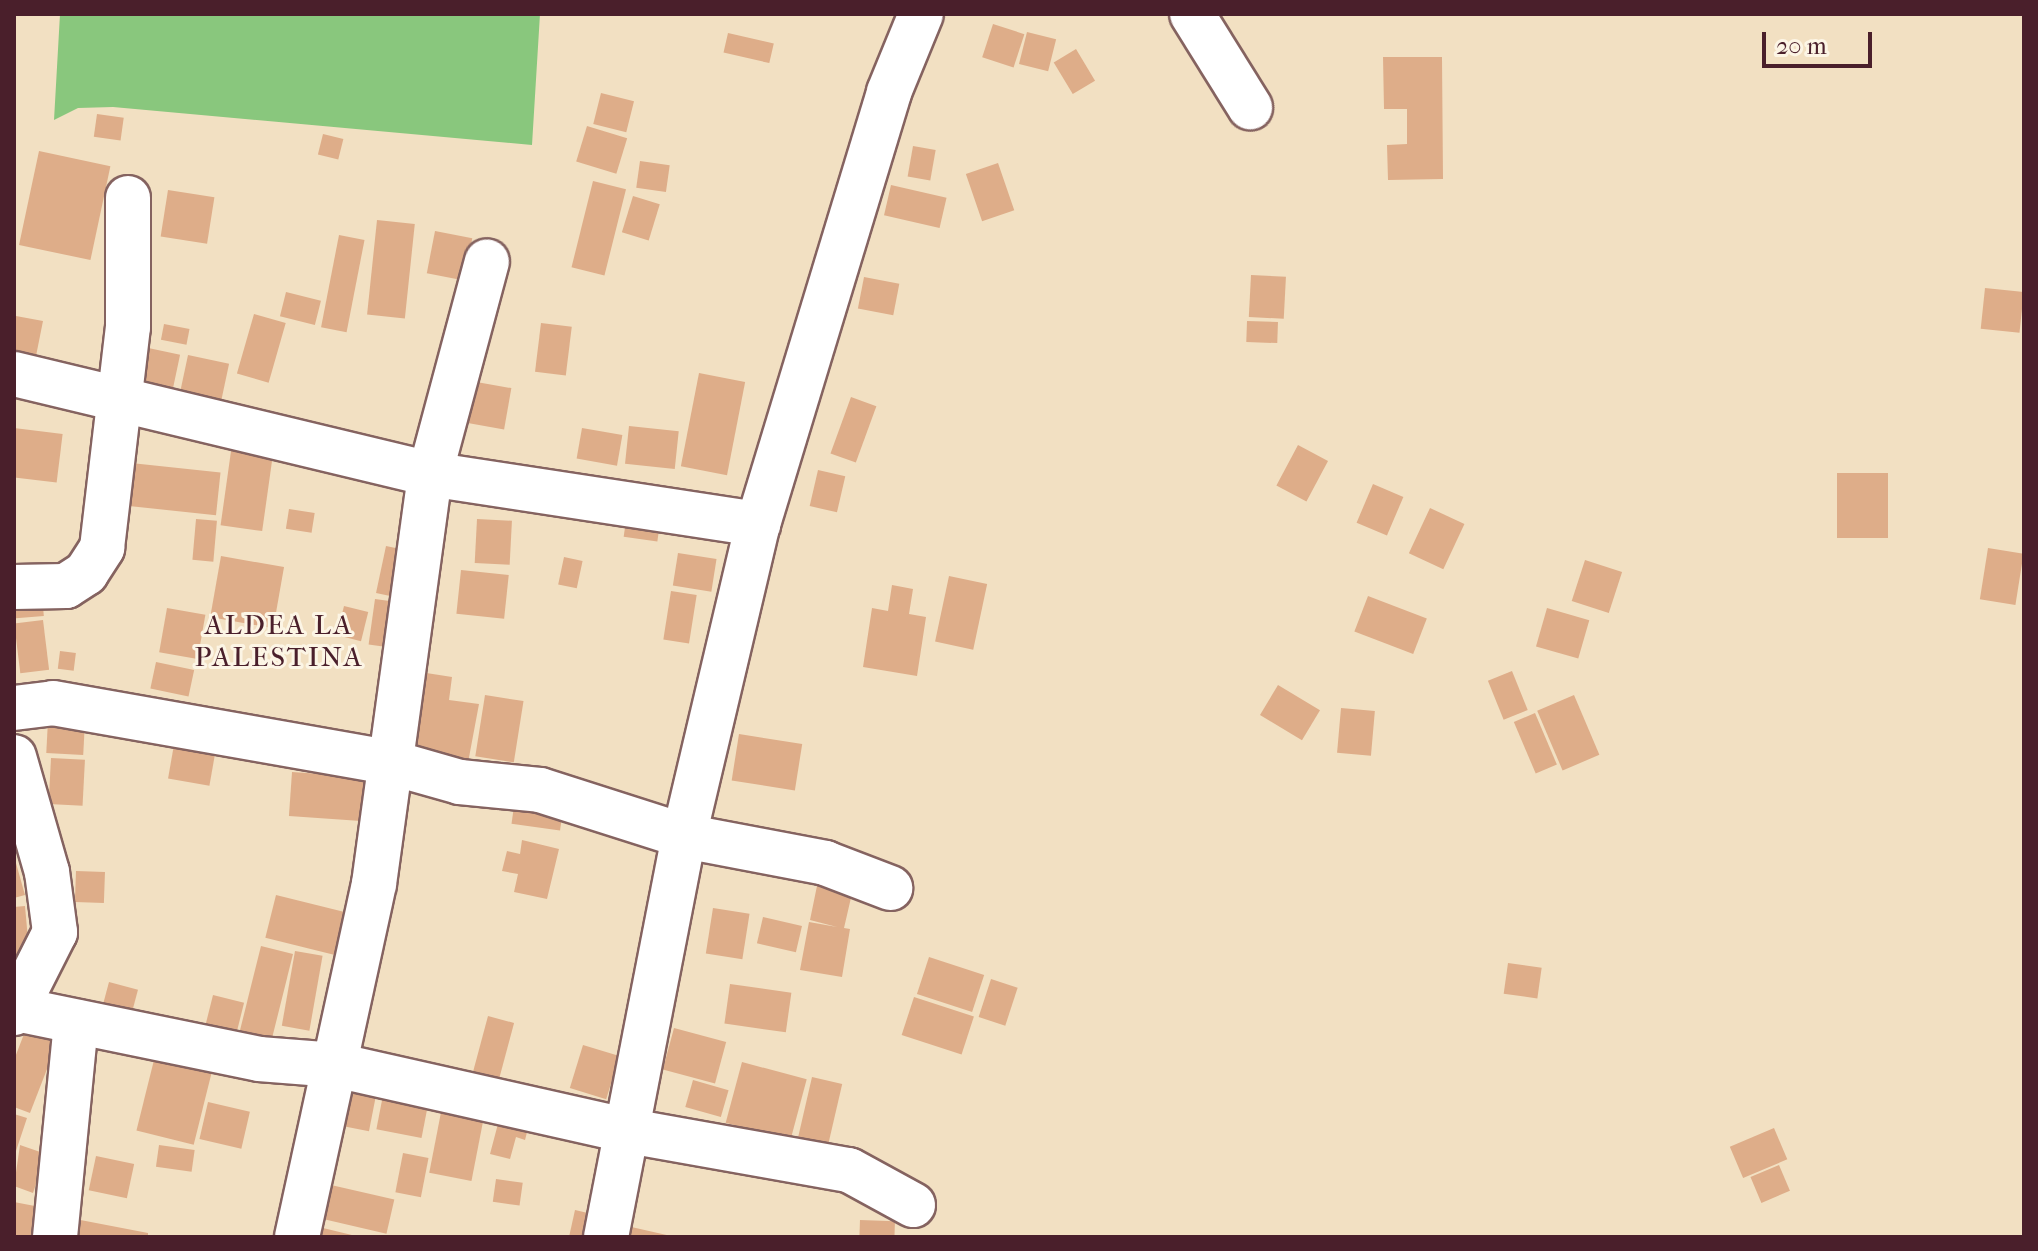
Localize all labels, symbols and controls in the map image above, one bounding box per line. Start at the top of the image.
scale bar [1766,16,1876,66]
text: 20 m [1776,32,1827,60]
district label: ALDEA LA PALESTINA [194,608,364,674]

